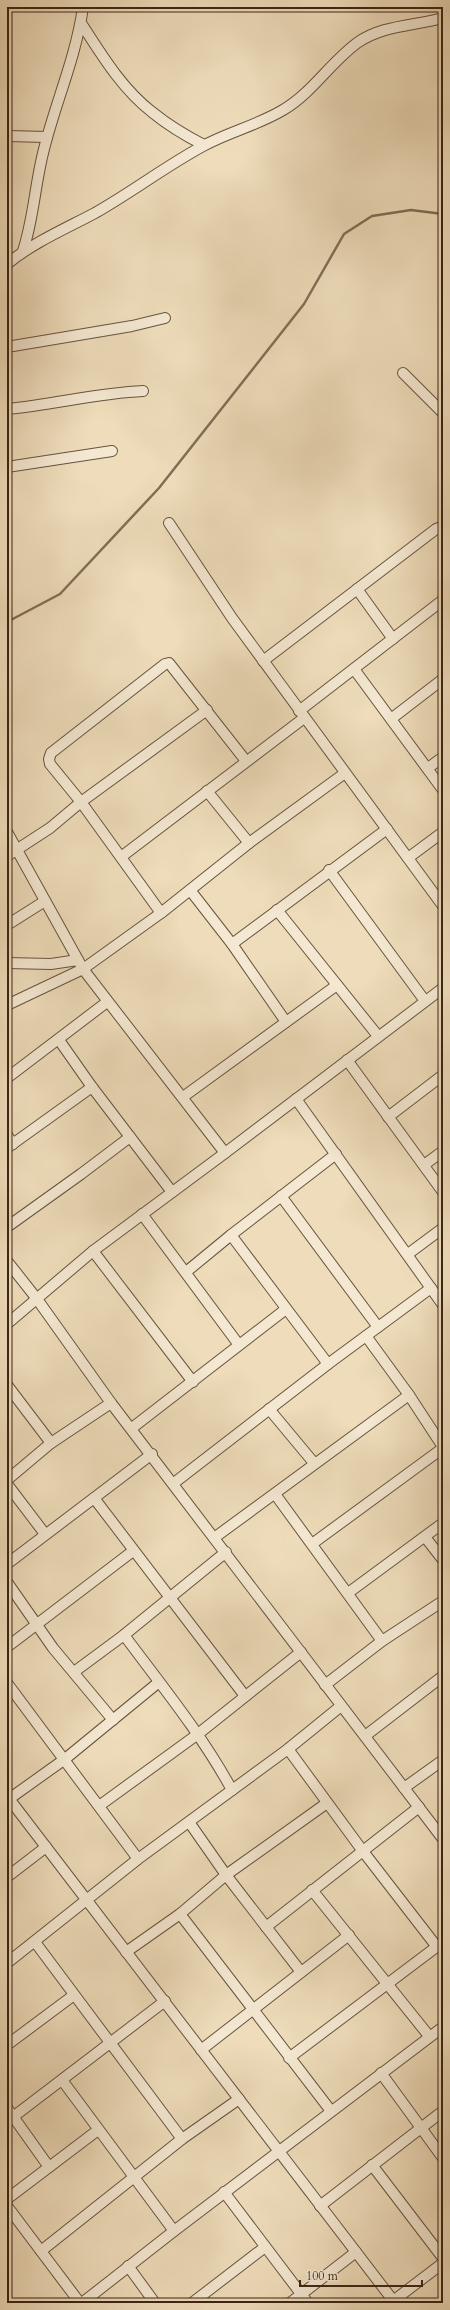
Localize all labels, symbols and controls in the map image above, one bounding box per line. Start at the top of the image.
scale bar [300,2262,422,2288]
text: 100 m [306,2268,339,2284]

